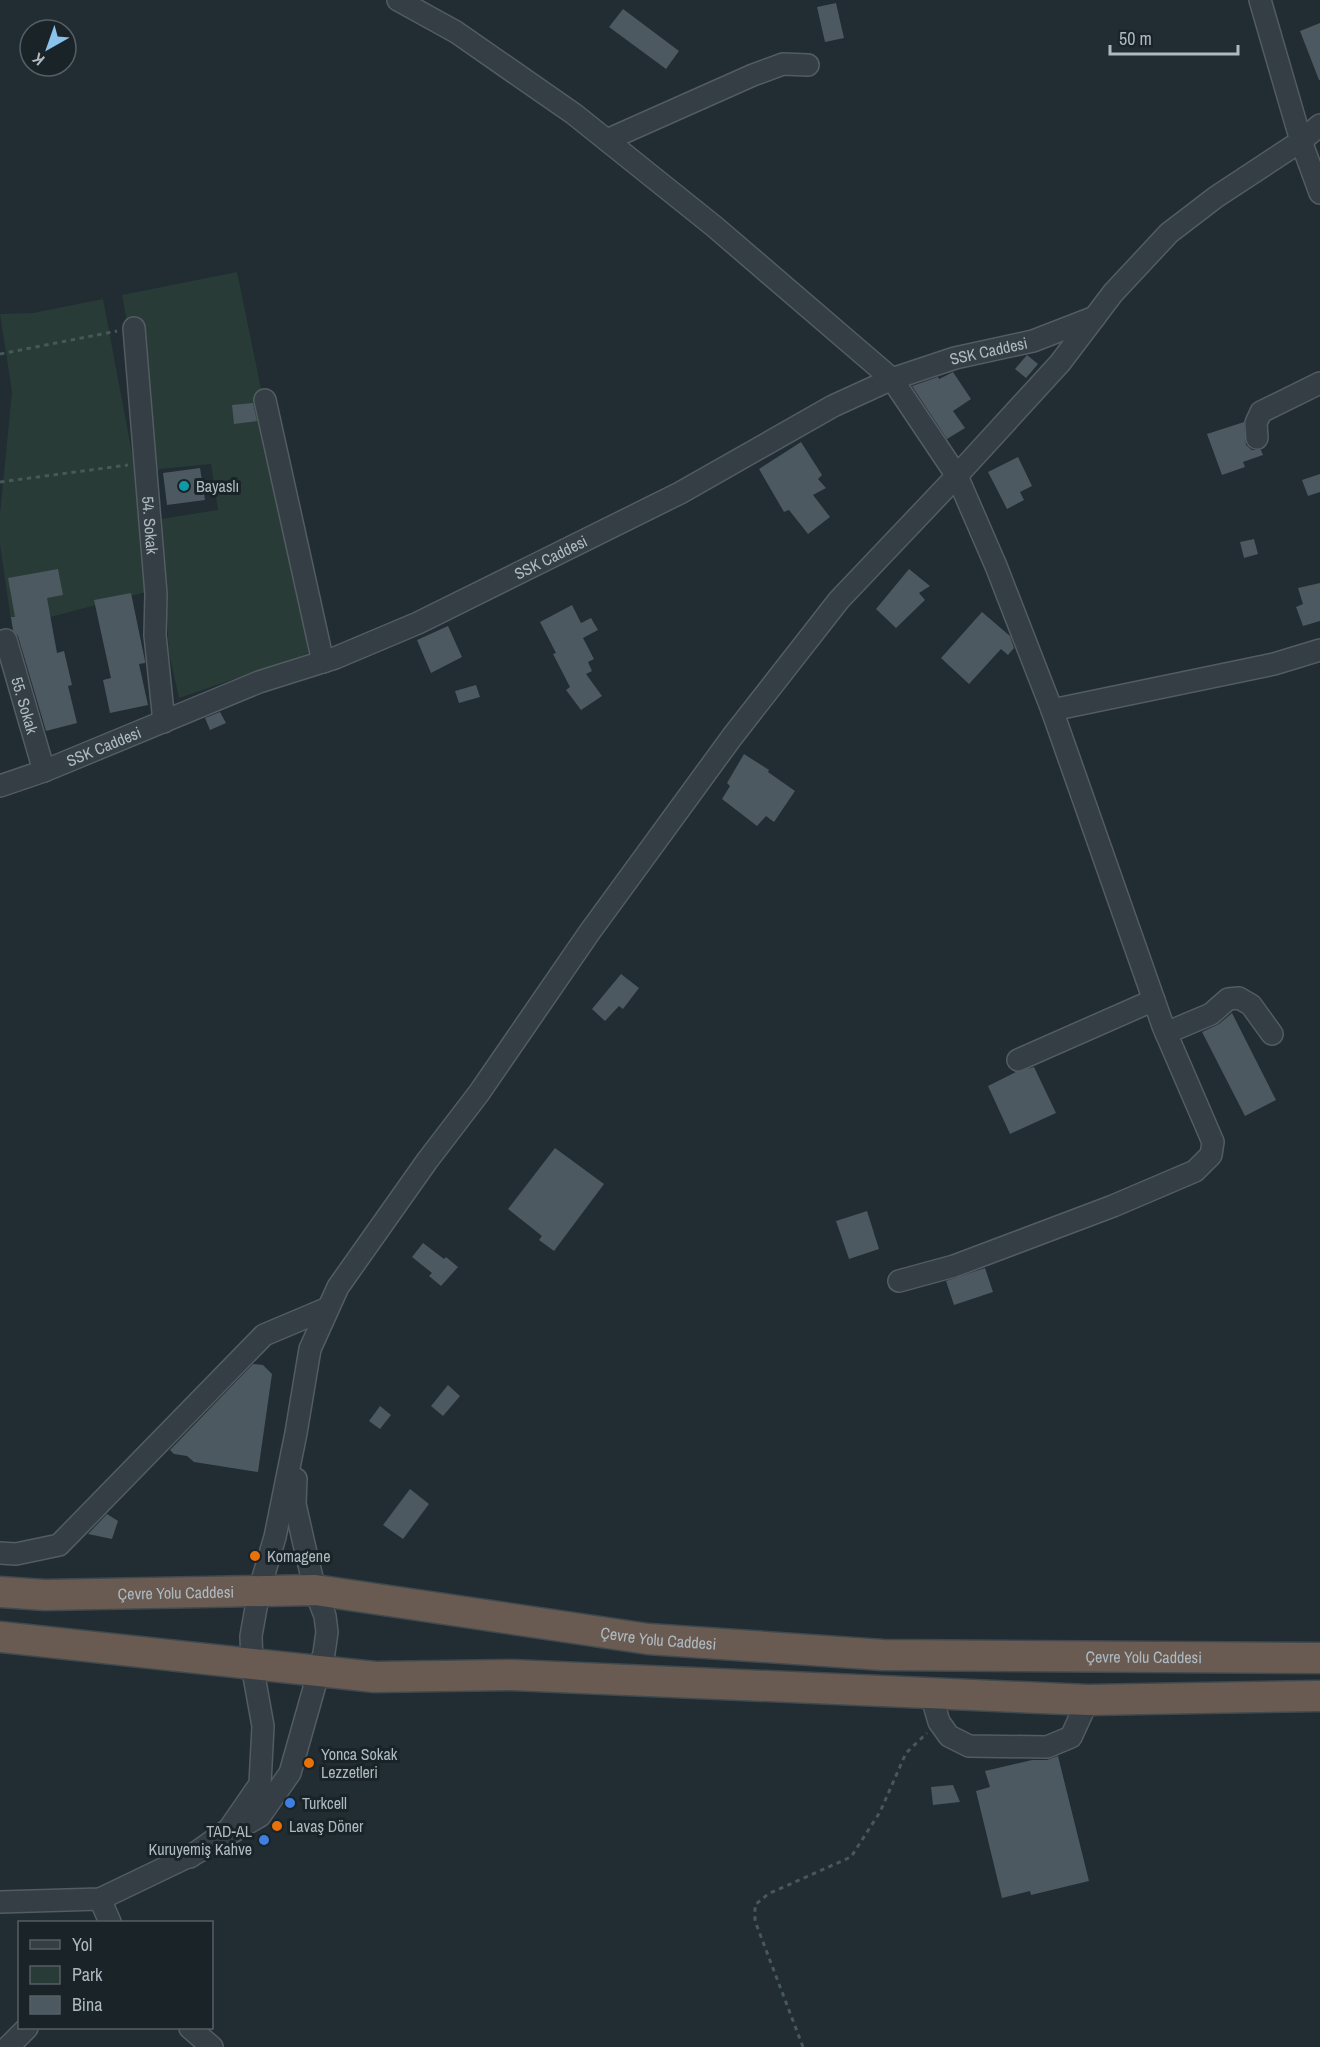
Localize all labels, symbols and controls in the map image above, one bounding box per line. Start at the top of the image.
north arrow [18,18,78,78]
scale bar [1110,18,1238,56]
text: 50 m [1119,26,1152,51]
text: K [27,48,49,71]
street label: SSK Caddesi [947,332,1029,370]
place label: Bayaslı [196,475,239,497]
marker: Bayaslı [177,479,191,493]
street label: 54. Sokak [137,495,164,556]
street label: SSK Caddesi [510,530,591,585]
street label: 55. Sokak [6,674,44,737]
street label: SSK Caddesi [63,721,144,772]
place label: Komagene [267,1545,330,1567]
marker: Komagene [248,1549,262,1563]
street label: Çevre Yolu Caddesi [118,1581,234,1605]
street label: Çevre Yolu Caddesi [599,1621,717,1655]
street label: Çevre Yolu Caddesi [1086,1645,1202,1668]
place label: Yonca Sokak Lezzetleri [321,1743,398,1783]
marker: Yonca Sokak Lezzetleri [302,1756,316,1770]
place label: Turkcell [302,1792,347,1814]
marker: Turkcell [283,1796,297,1810]
place label: Lavaş Döner [289,1815,364,1837]
marker: Lavaş Döner [270,1819,284,1833]
place label: TAD-AL Kuruyemiş Kahve [148,1820,253,1860]
marker: TAD-AL Kuruyemiş Kahve [257,1833,271,1847]
legend [18,1921,213,2029]
text: Yol [72,1932,92,1957]
text: Park [72,1962,103,1987]
text: Bina [72,1992,102,2017]

